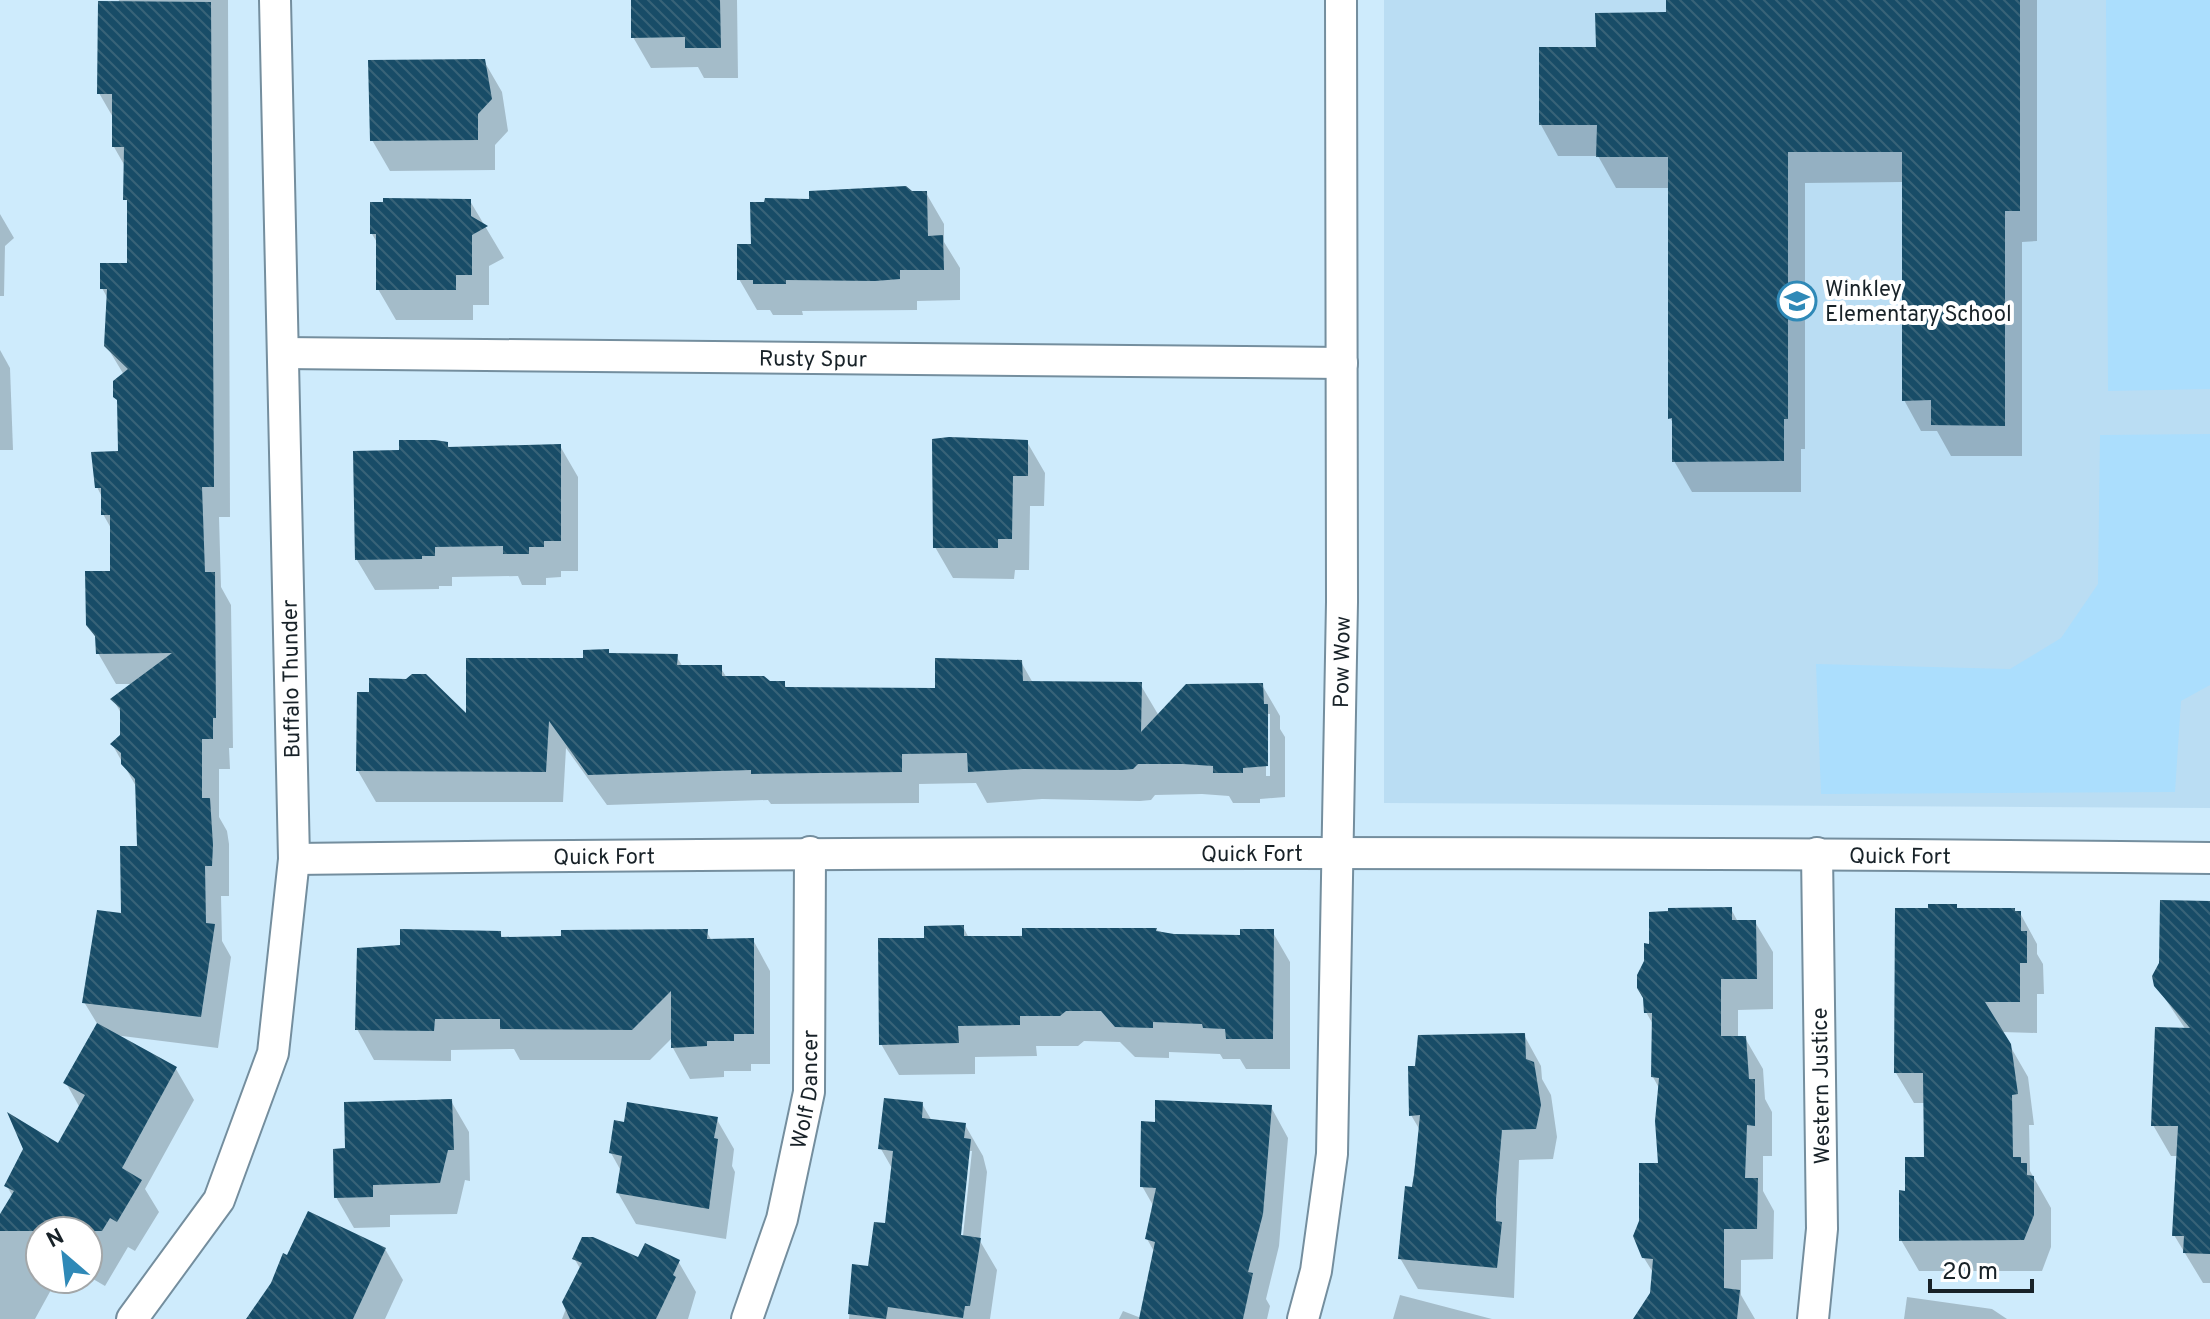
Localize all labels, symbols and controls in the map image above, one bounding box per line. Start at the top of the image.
place label: Winkley Elementary School [1825,277,2012,329]
school or university icon: Winkley Elementary School [1776,280,1818,322]
street label: Rusty Spur [759,346,868,375]
street label: Buffalo Thunder [278,599,307,759]
street label: Pow Wow [1329,616,1358,708]
street label: Quick Fort [1201,842,1303,869]
street label: Quick Fort [553,844,655,872]
street label: Quick Fort [1849,844,1951,872]
street label: Western Justice [1808,1007,1837,1165]
street label: Wolf Dancer [786,1030,826,1152]
north arrow [24,1215,104,1295]
text: N [42,1224,69,1255]
scale bar [1930,1243,2032,1293]
text: 20 m [1942,1258,1998,1288]

